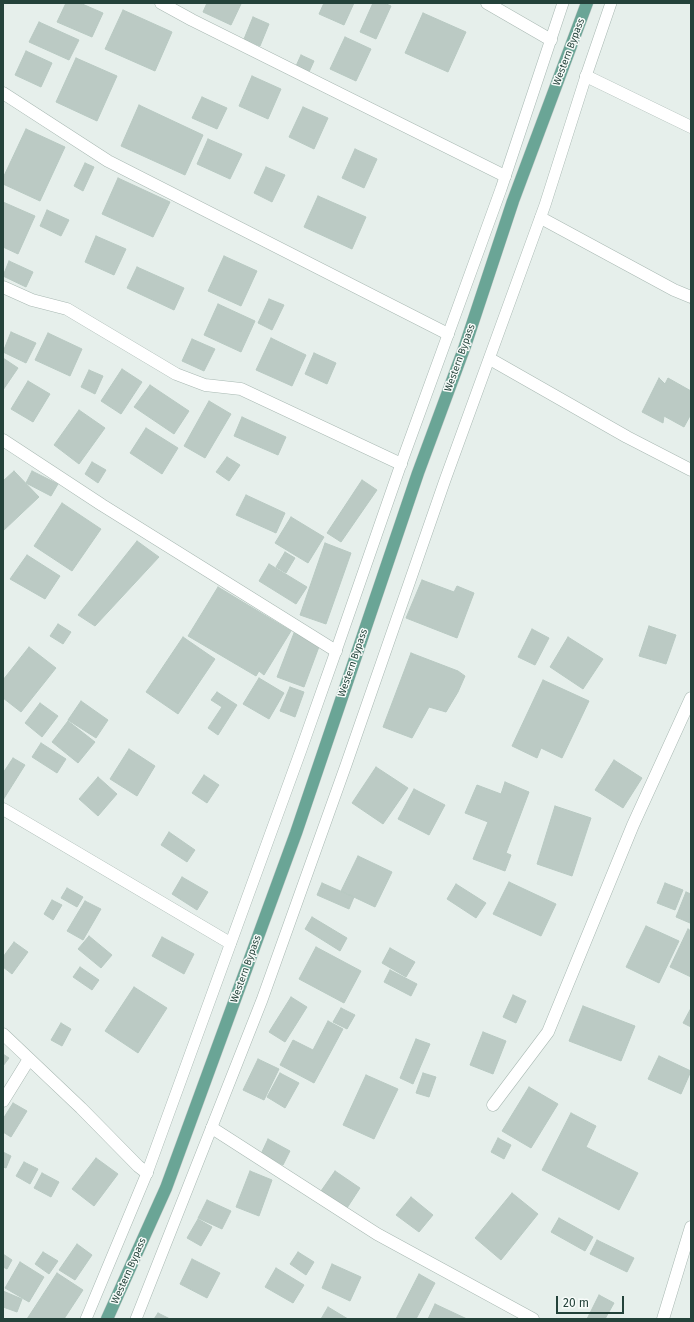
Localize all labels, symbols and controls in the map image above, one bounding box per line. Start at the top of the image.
street label: Western Bypass [551,17,587,87]
street label: Western Bypass [442,323,478,393]
street label: Western Bypass [336,627,370,699]
street label: Western Bypass [228,934,264,1004]
street label: Western Bypass [109,1236,149,1306]
scale bar [558,1288,626,1314]
text: 20 m [563,1296,589,1310]

